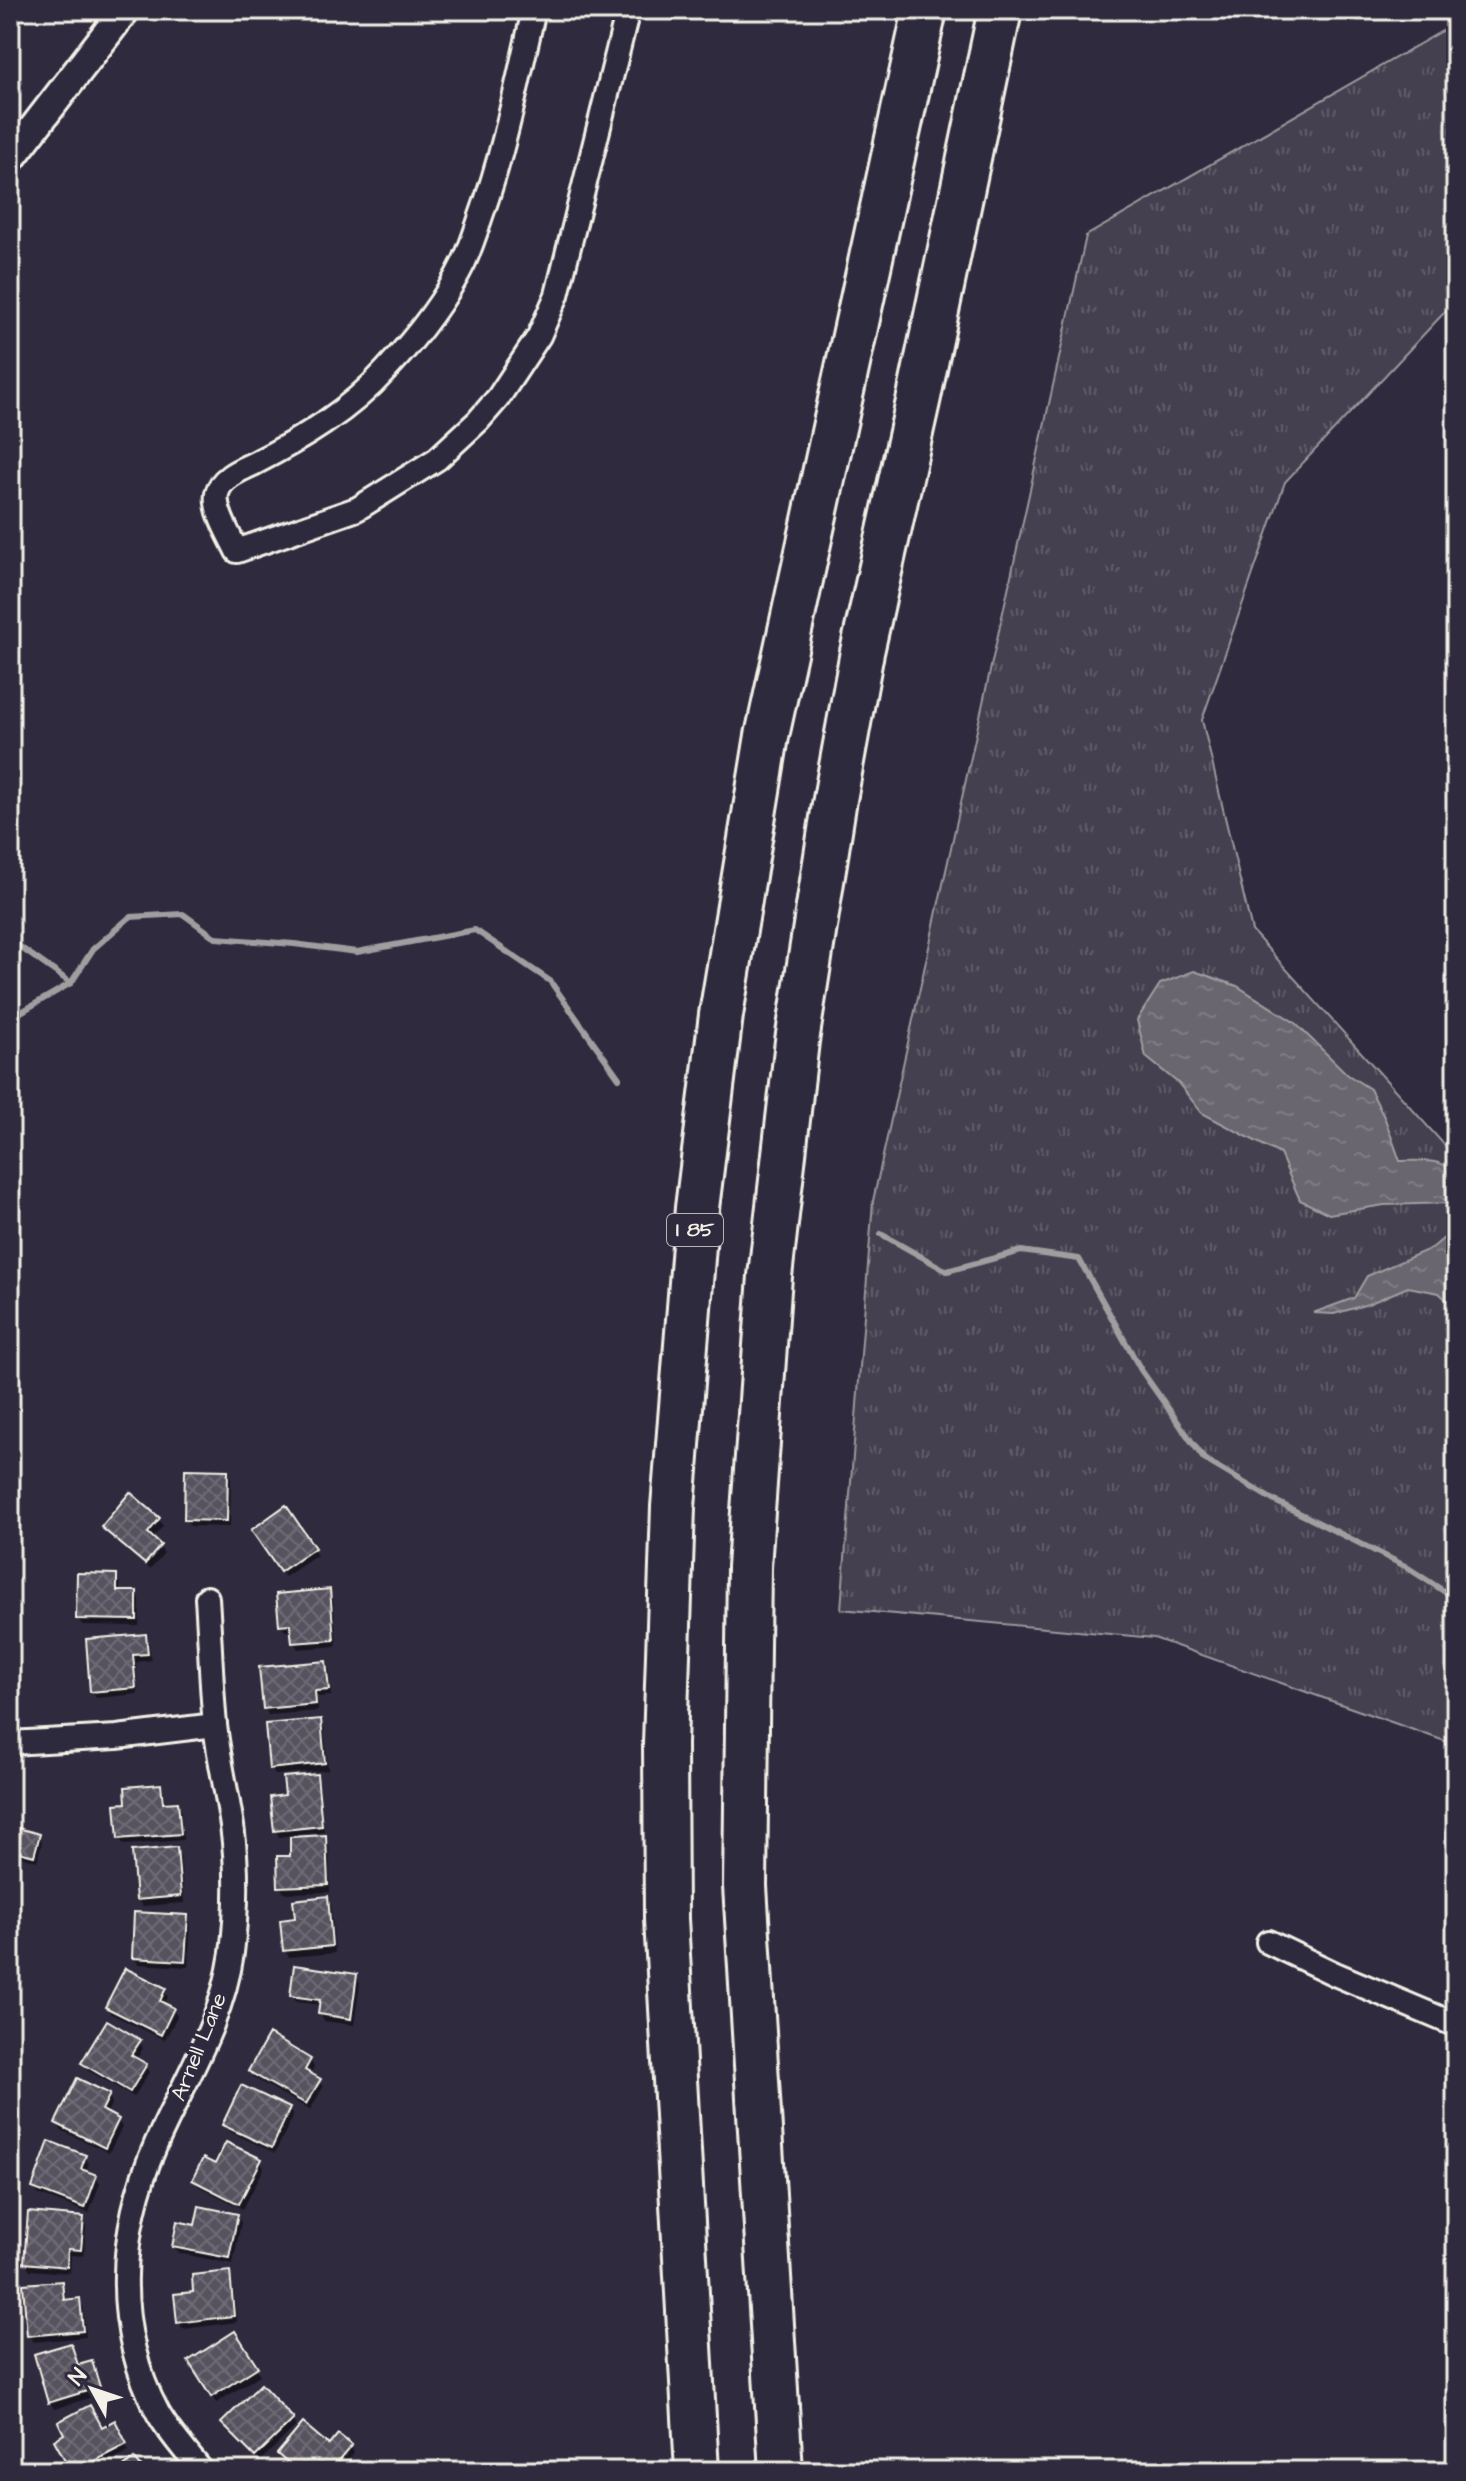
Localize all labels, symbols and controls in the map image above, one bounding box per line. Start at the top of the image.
road number: I 85 [667,1214,723,1246]
street label: Arnell Lane [163,1988,235,2106]
north arrow [52,2349,132,2429]
text: N [62,2362,94,2392]

